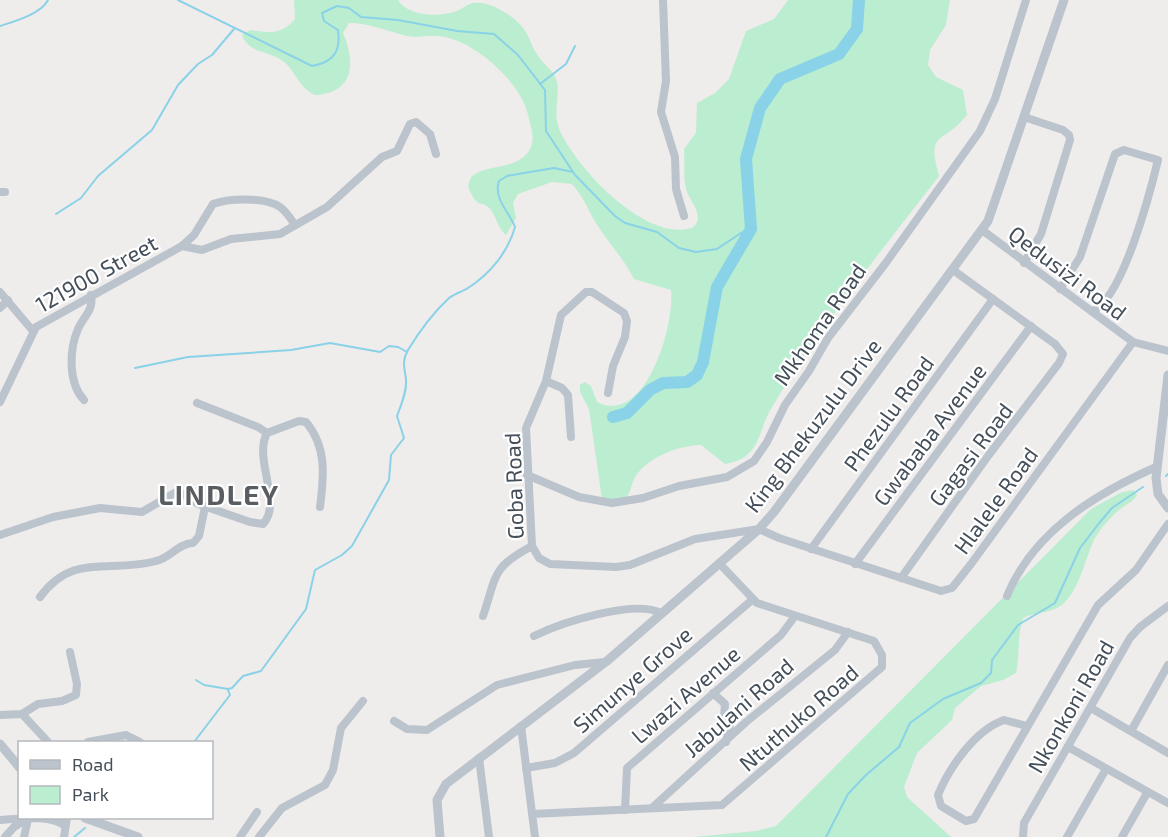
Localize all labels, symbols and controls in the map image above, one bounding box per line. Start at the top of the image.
street label: Qedusizi Road [1003,219,1132,325]
street label: 121900 Street [31,229,161,317]
street label: Mkhoma Road [767,258,871,390]
street label: King Bhekuzulu Drive [738,333,886,517]
street label: Phezulu Road [838,350,938,476]
street label: Gwababa Avenue [867,358,991,510]
street label: Gagasi Road [923,397,1017,511]
street label: Goba Road [498,432,528,540]
street label: Hlalele Road [948,442,1042,558]
district label: LINDLEY [158,477,280,511]
street label: Simunye Grove [567,620,697,738]
street label: Nkonkoni Road [1022,635,1118,777]
street label: Lwazi Avenue [625,640,745,748]
street label: Jabulani Road [678,652,798,762]
street label: Ntuthuko Road [733,658,863,776]
legend [18,741,213,819]
text: Road [72,753,113,775]
text: Park [72,783,109,805]

